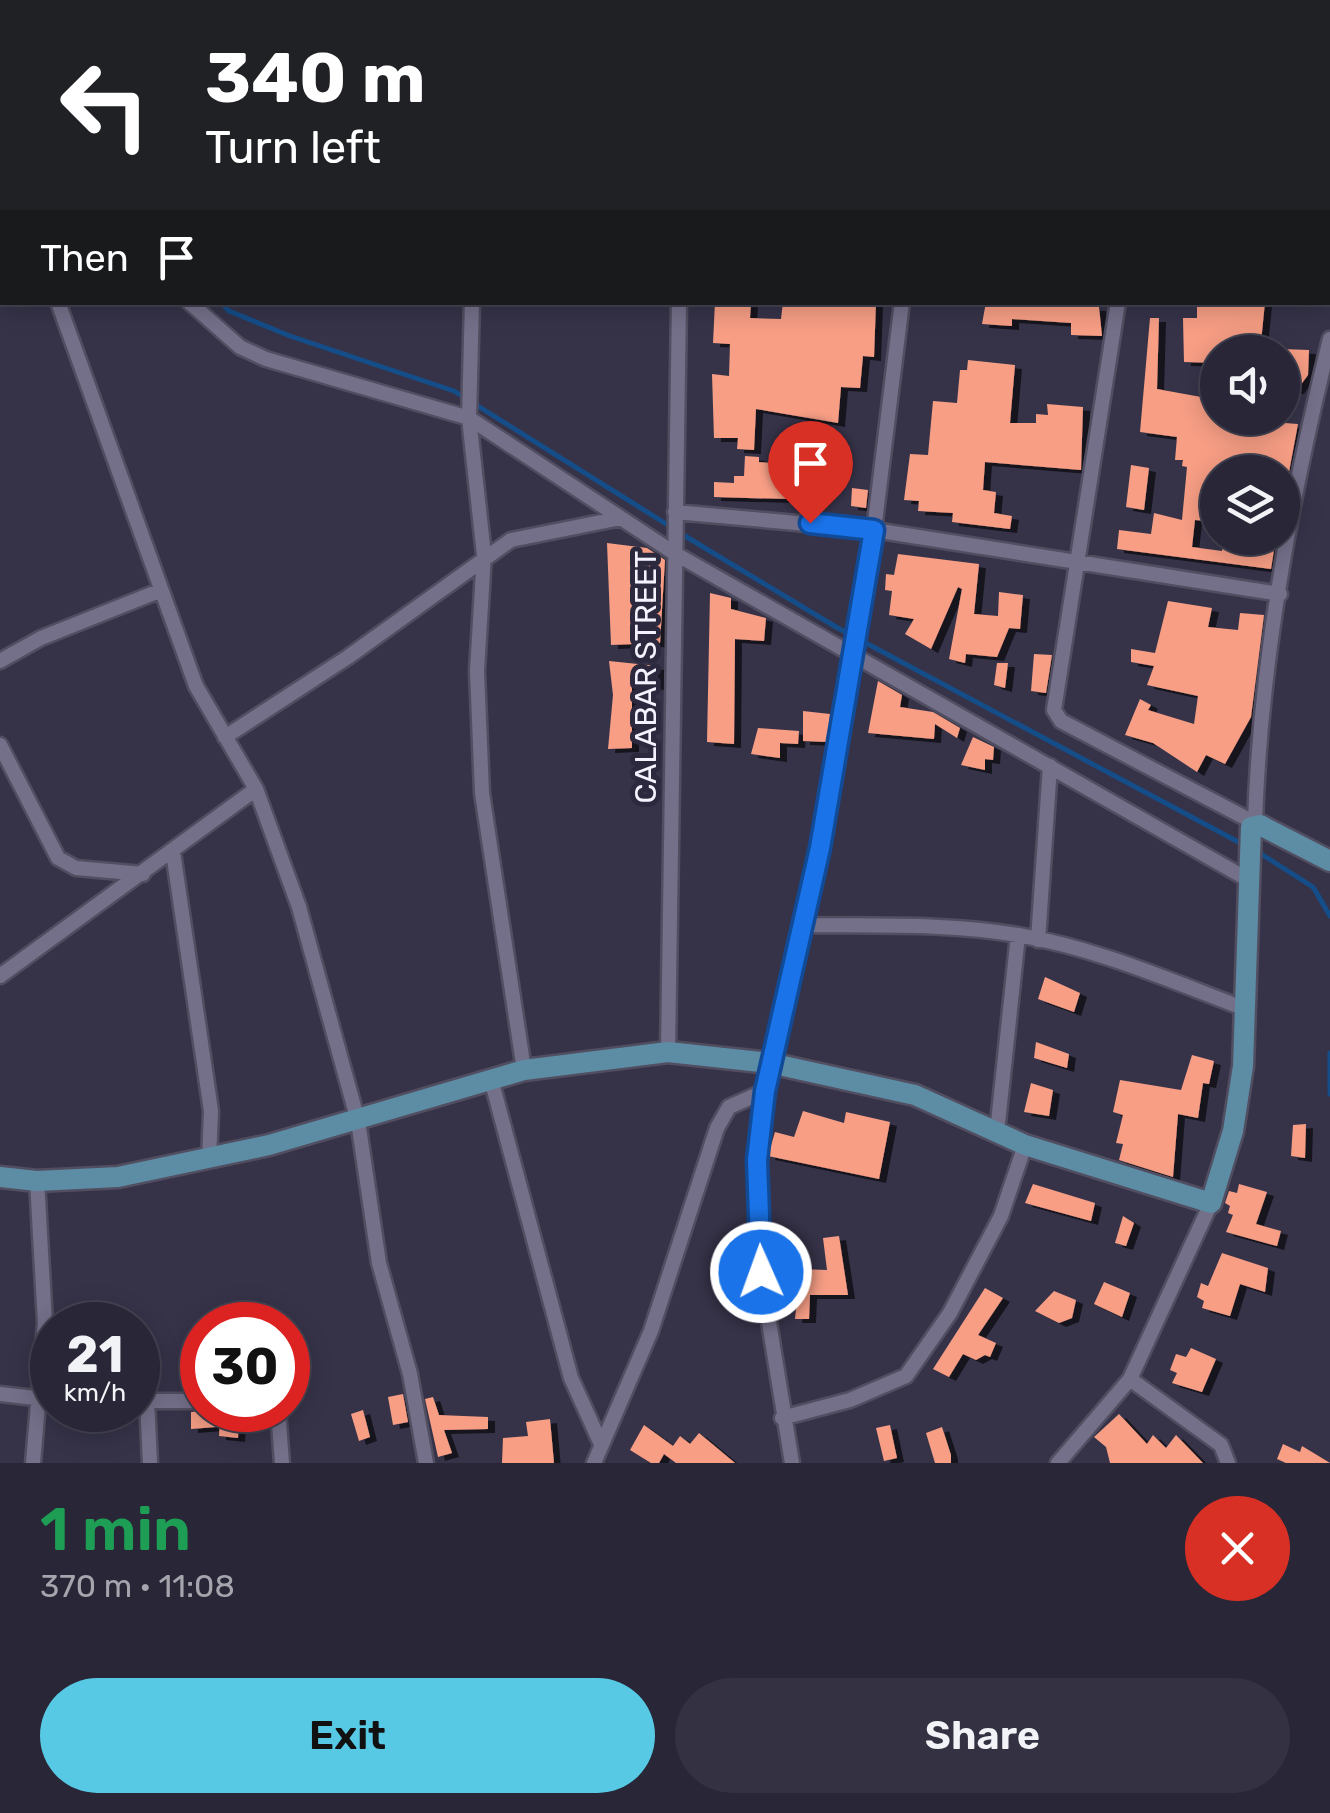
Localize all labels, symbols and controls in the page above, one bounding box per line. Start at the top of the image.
text: 340 m [205,37,426,120]
icon: left [40,40,170,170]
text: Turn left [205,121,381,174]
icon: arrive [149,230,204,285]
text: Then [40,235,129,281]
map controls [1200,335,1300,555]
button: sound [1200,335,1300,435]
pin [768,421,853,524]
icon: arrive [783,436,838,491]
button: layers [1200,455,1300,555]
street label: CALABAR STREET [628,551,664,803]
position arrow [709,1220,813,1324]
speed limit sign: 30 [180,1302,310,1432]
text: 21 [66,1325,124,1385]
text: km/h [64,1378,126,1407]
text: 1 min [40,1494,191,1565]
button: close [1185,1496,1290,1601]
text: 370 m · 11:08 [40,1567,235,1605]
button: Exit [40,1678,655,1793]
button: Share [675,1678,1290,1793]

